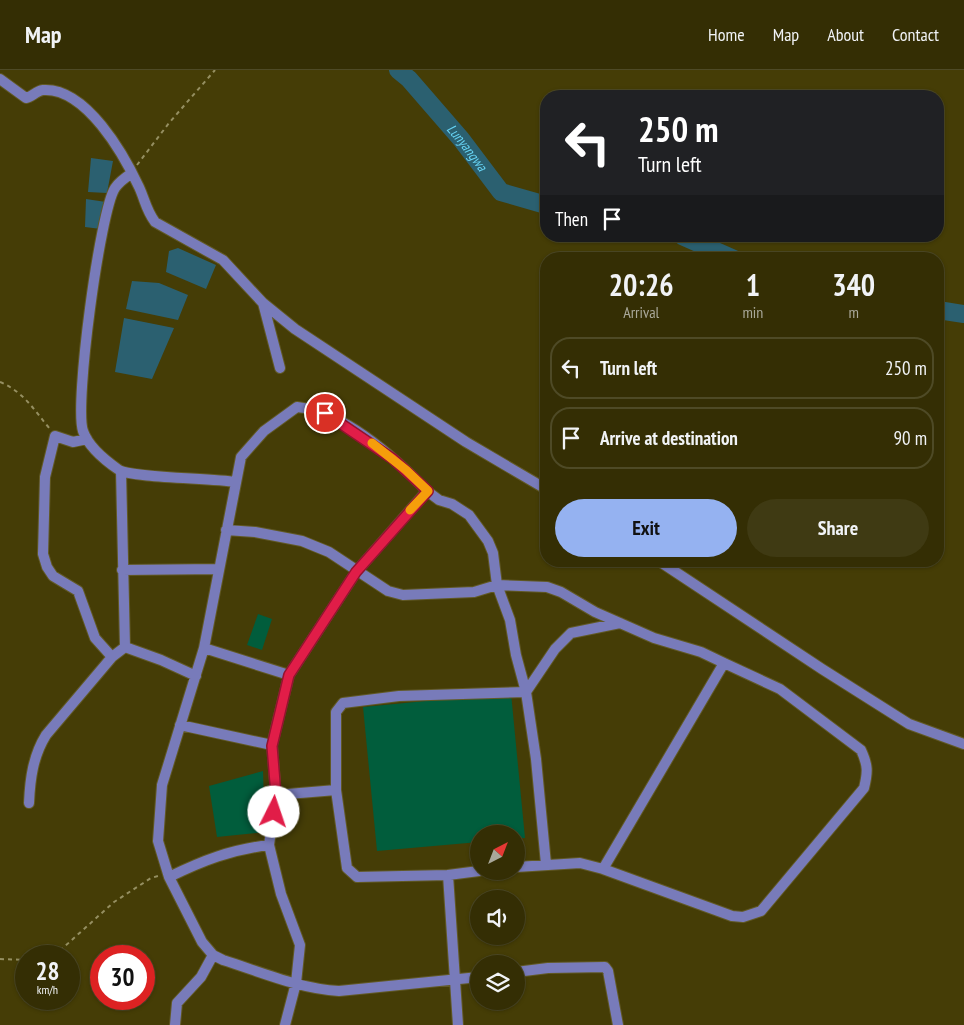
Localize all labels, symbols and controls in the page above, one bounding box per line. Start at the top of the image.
text: Map [25,19,62,50]
text: Home [708,23,745,46]
text: Map [773,23,799,46]
text: About [827,23,864,46]
text: Contact [892,23,939,46]
text: 250 m [638,106,719,152]
icon: left [555,110,620,175]
water label: Lunyangwa [443,120,492,176]
text: Turn left [638,150,702,178]
icon: arrive [598,205,626,233]
text: Then [555,207,588,231]
text: 20:26 [609,265,674,304]
text: 1 [746,265,760,304]
text: 340 [832,265,875,304]
text: Arrival [623,302,659,322]
text: min [742,302,763,322]
text: m [848,302,859,322]
icon: left [557,354,585,382]
text: Turn left [600,356,657,380]
text: 250 m [885,356,927,380]
pin [304,392,346,434]
icon: arrive [311,399,339,427]
icon: arrive [557,424,585,452]
text: Arrive at destination [600,426,738,450]
text: 90 m [894,426,927,450]
button: Exit [555,499,737,557]
button: Share [747,499,929,557]
position arrow [247,785,299,837]
north arrow [470,825,525,880]
map controls [470,825,525,1010]
button: sound [470,890,525,945]
speed limit sign: 30 [90,945,155,1010]
text: 28 [36,955,59,987]
button: layers [470,955,525,1010]
text: km/h [37,982,58,997]

